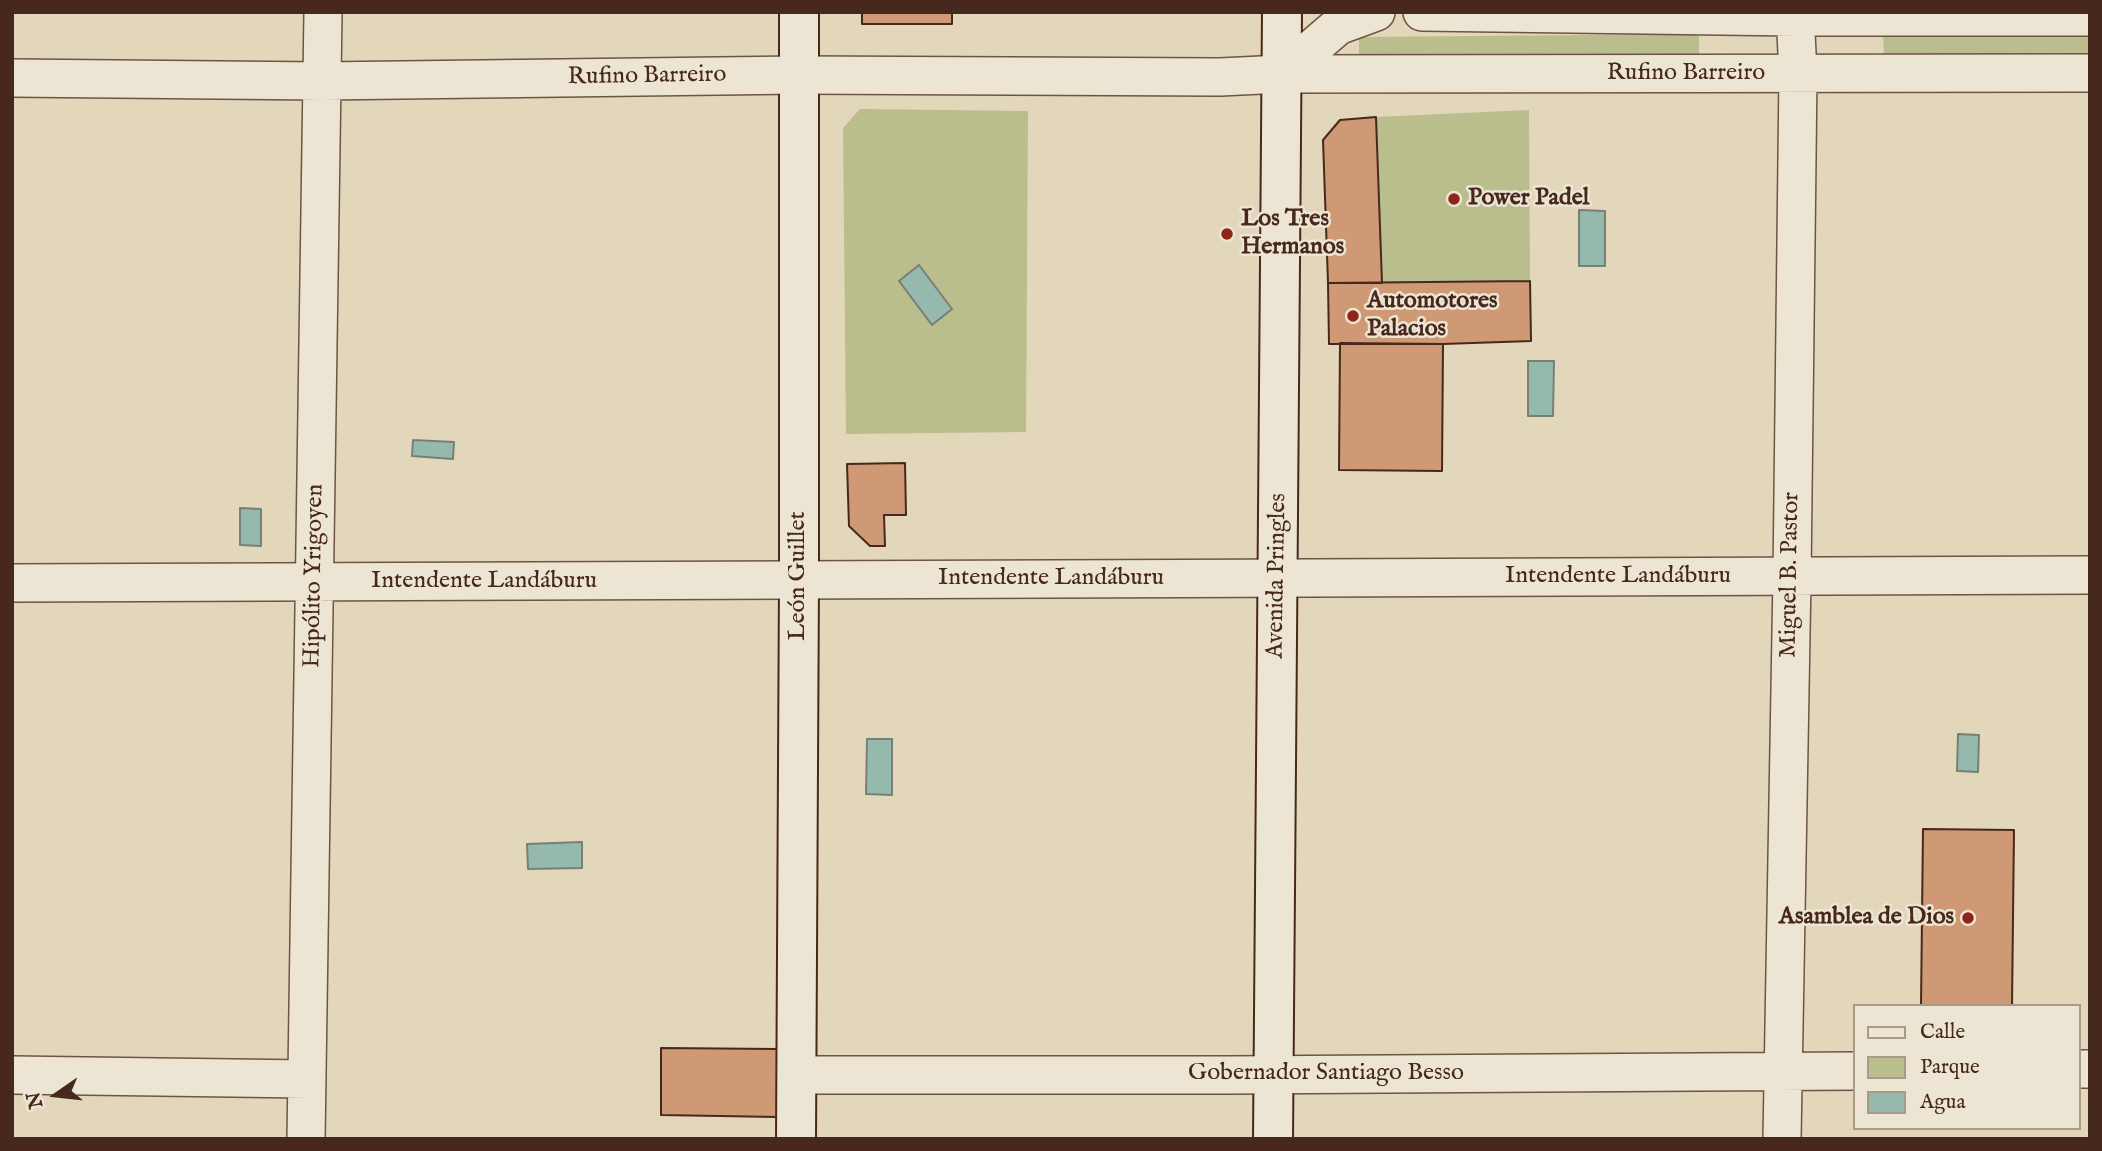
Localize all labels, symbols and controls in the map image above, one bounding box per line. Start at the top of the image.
street label: Rufino Barreiro [1607,60,1765,88]
street label: Rufino Barreiro [567,61,727,93]
place label: Power Padel [1468,185,1589,213]
marker: Power Padel [1446,191,1462,207]
place label: Los Tres Hermanos [1241,206,1344,262]
marker: Los Tres Hermanos [1219,226,1235,242]
place label: Automotores Palacios [1367,288,1497,344]
marker: Automotores Palacios [1345,308,1361,324]
street label: Hipólito Yrigoyen [299,484,331,668]
street label: Miguel B. Pastor [1775,492,1807,658]
street label: Avenida Pringles [1262,493,1294,659]
street label: León Guillet [785,511,813,641]
street label: Intendente Landáburu [1505,563,1731,591]
street label: Intendente Landáburu [938,565,1164,593]
street label: Intendente Landáburu [371,568,597,596]
place label: Asamblea de Dios [1779,904,1954,932]
marker: Asamblea de Dios [1960,910,1976,926]
legend [1854,1004,2081,1130]
text: Calle [1920,1019,1965,1046]
text: Parque [1920,1054,1980,1081]
north arrow [21,1060,91,1130]
street label: Gobernador Santiago Besso [1188,1060,1464,1088]
text: N [22,1089,49,1111]
text: Agua [1920,1089,1966,1116]

